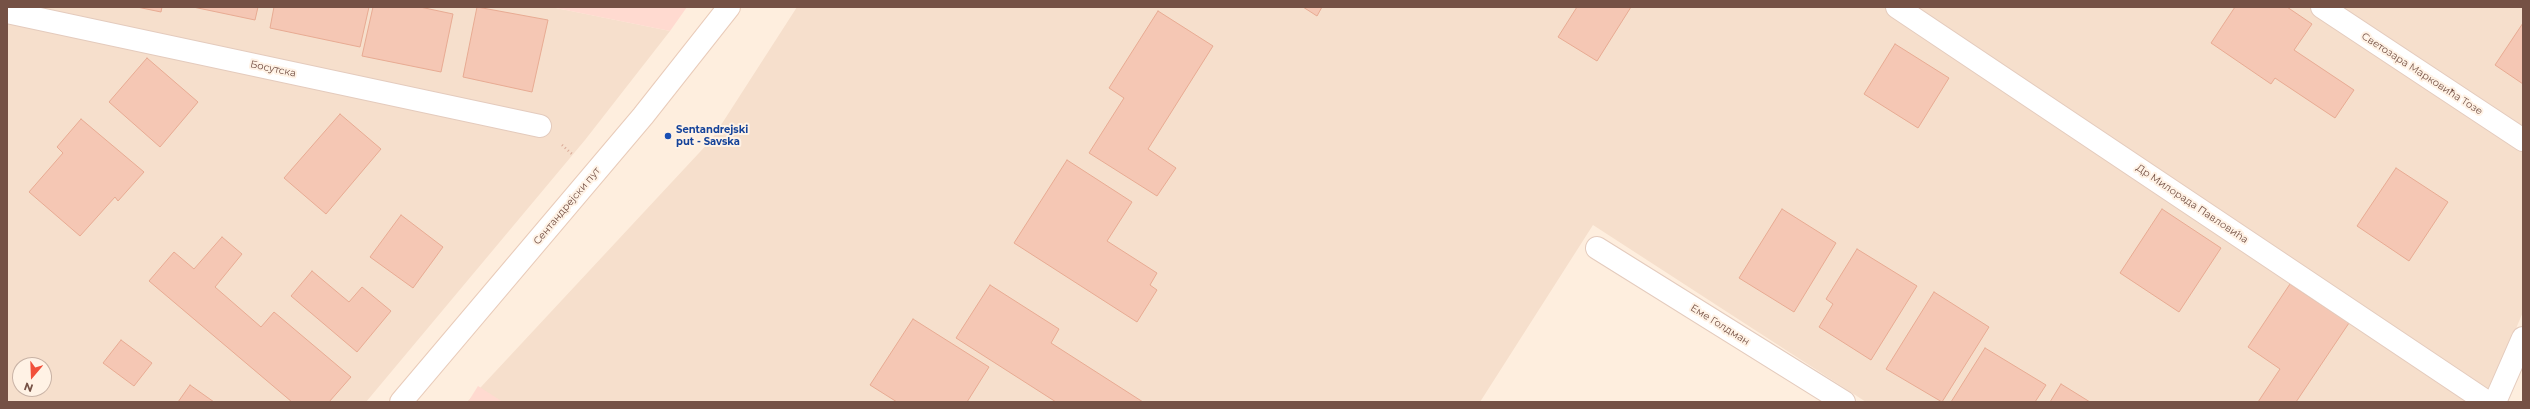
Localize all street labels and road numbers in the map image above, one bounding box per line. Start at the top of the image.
street label: Светозара Марковића Тозе [2359,30,2485,118]
street label: Босутска [249,58,297,80]
street label: Др Милорада Павловића [2134,162,2250,246]
street label: Сентандрејски пут [531,165,603,247]
street label: Еме Голдман [1688,302,1752,348]

